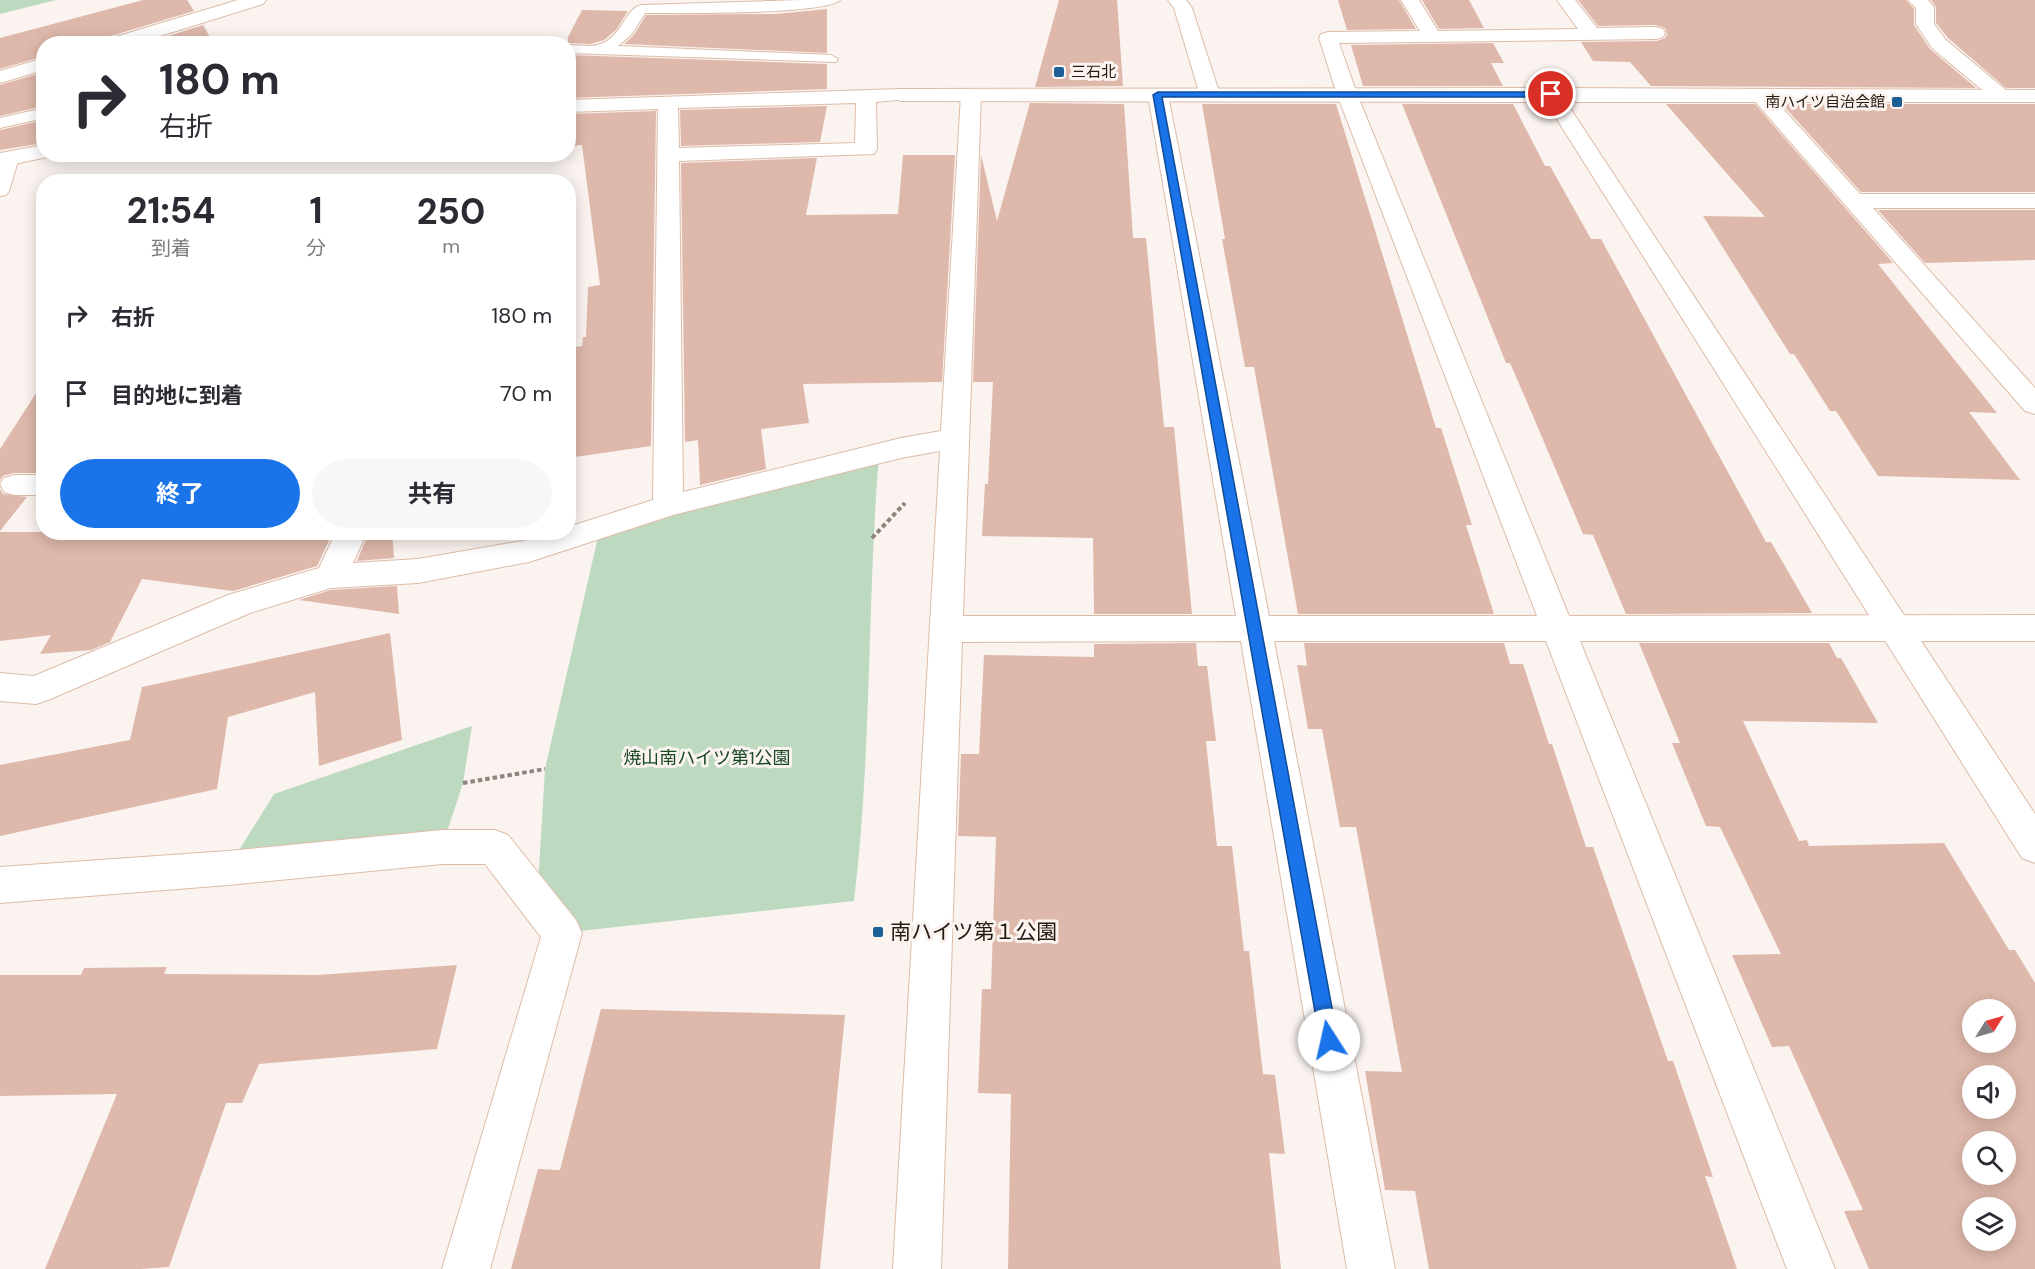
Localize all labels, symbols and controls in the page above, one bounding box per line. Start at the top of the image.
text: 180 m [159,52,280,107]
icon: right [60,60,138,138]
place label: 三石北 [1071,62,1116,82]
marker: 三石北 [1052,65,1066,79]
pin [1525,68,1576,119]
icon: arrive [1534,77,1567,110]
place label: 南ハイツ自治会館 [1765,92,1885,112]
marker: 南ハイツ自治会館 [1890,95,1904,109]
text: 右折 [159,109,213,144]
text: 21:54 [127,187,215,234]
text: 1 [310,187,323,234]
text: 250 [417,188,485,235]
text: m [442,233,460,259]
text: 到着 [151,235,191,261]
text: 分 [306,235,326,261]
icon: right [60,299,93,332]
text: 180 m [491,301,552,330]
text: 右折 [111,303,155,332]
icon: arrive [60,377,93,410]
text: 70 m [500,379,552,408]
text: 目的地に到着 [111,381,243,410]
button: 終了 [60,459,300,528]
button: 共有 [312,459,552,528]
park label: 焼山南ハイツ第1公園 [623,746,791,770]
place label: 南ハイツ第１公園 [890,918,1058,946]
marker: 南ハイツ第１公園 [871,925,885,939]
north arrow [1962,999,2016,1053]
map controls [1962,999,2016,1251]
position arrow [1297,1008,1361,1072]
button: sound [1962,1065,2016,1119]
button: search [1962,1131,2016,1185]
button: layers [1962,1197,2016,1251]

